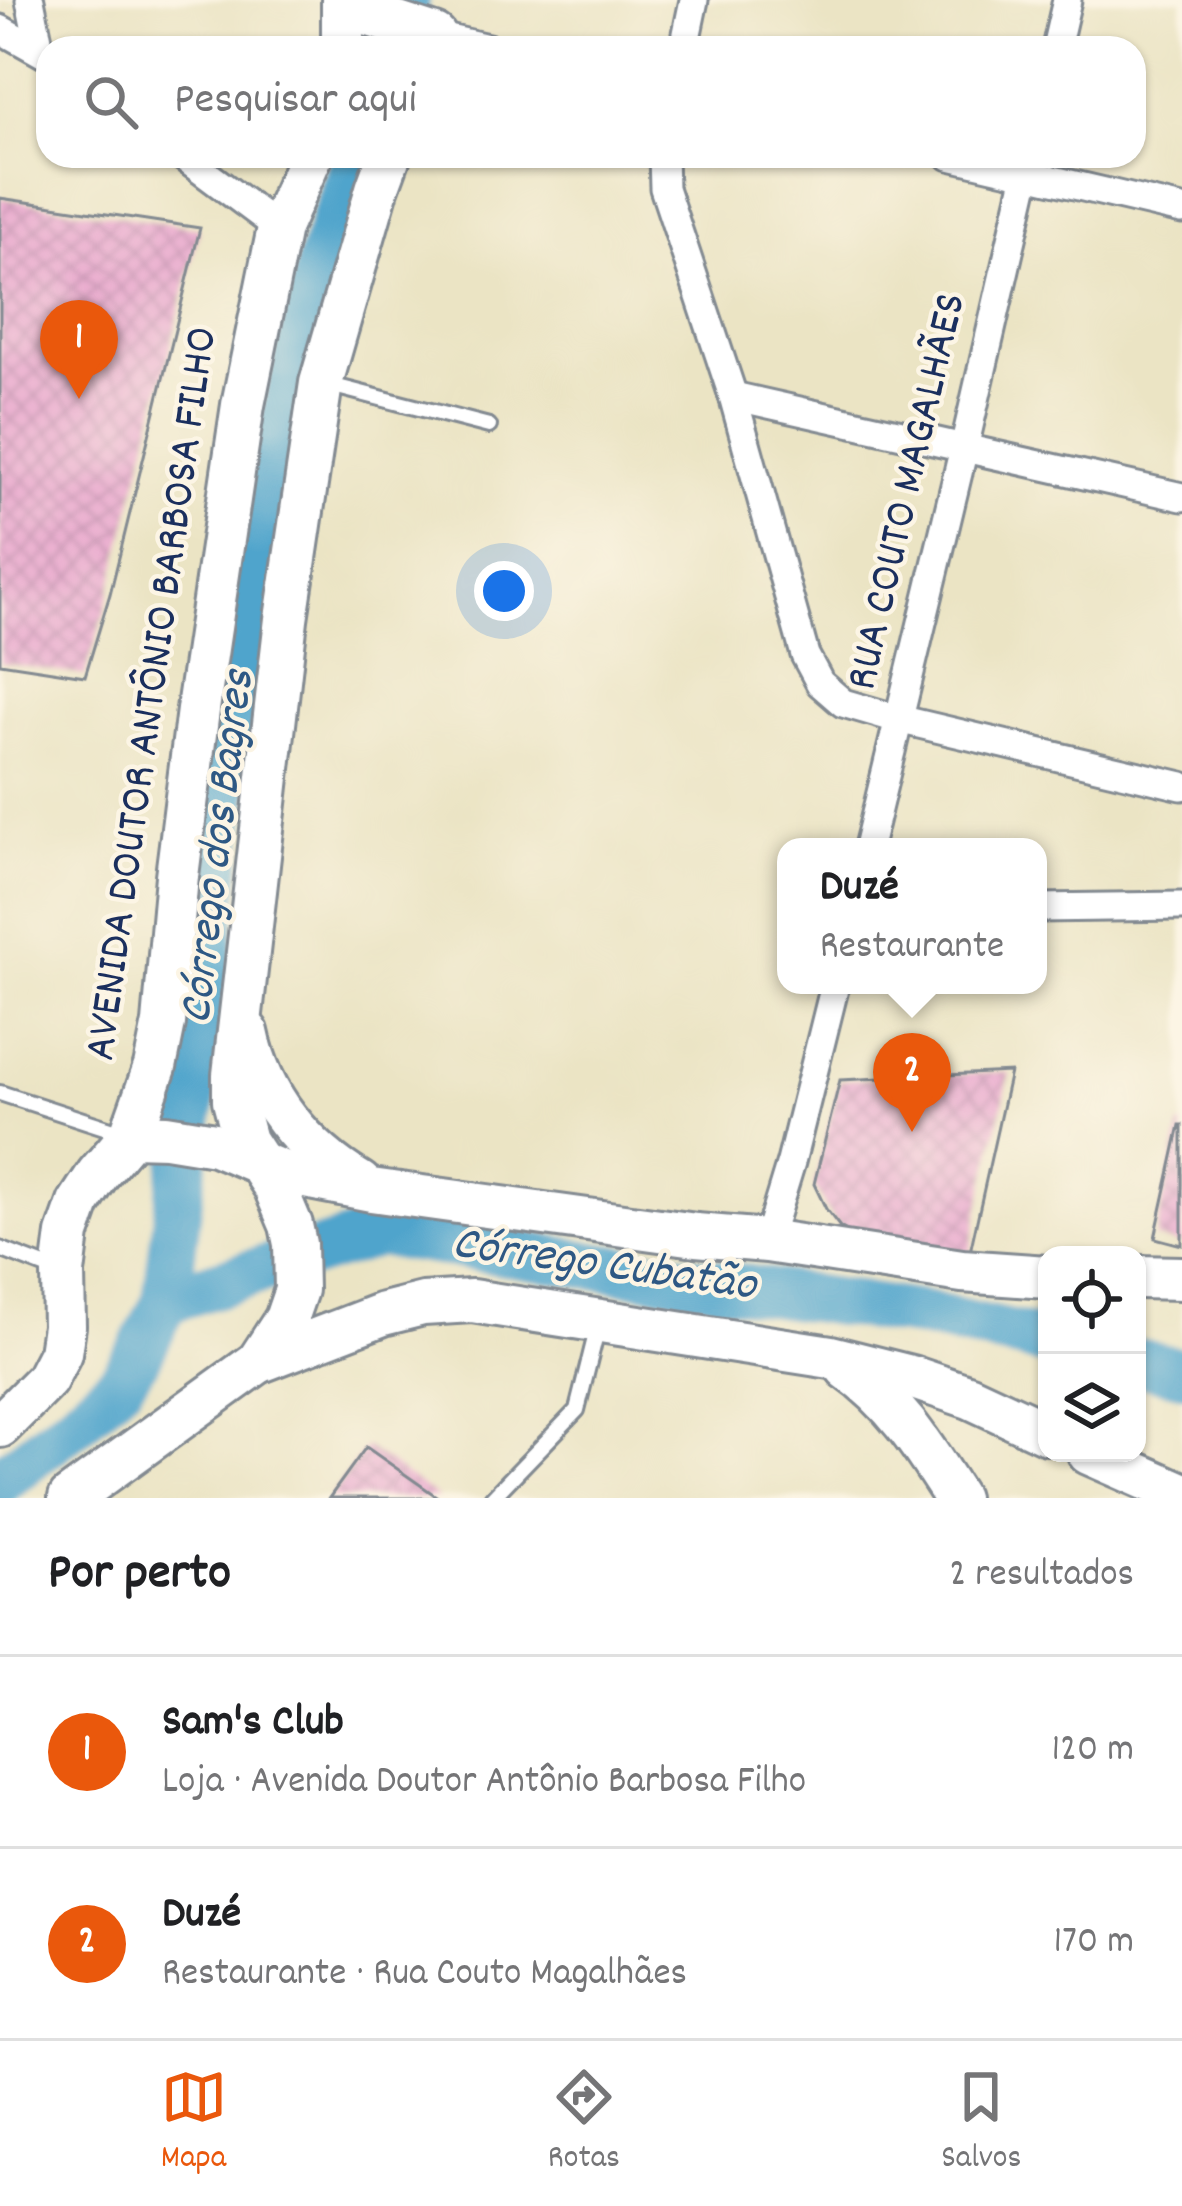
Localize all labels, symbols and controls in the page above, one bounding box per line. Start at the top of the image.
search box [36,36,1146,168]
icon: search [78,69,144,135]
text: Pesquisar aqui [174,70,417,134]
street label: RUA COUTO MAGALHÃES [832,287,986,697]
pin: 1 [40,300,118,399]
street label: AVENIDA DOUTOR ANTÔNIO BARBOSA FILHO [71,323,237,1065]
your location [474,561,534,621]
water label: Córrego dos Bagres [164,665,276,1028]
popup [777,838,1047,994]
text: Duzé [820,857,899,921]
text: Restaurante [820,921,1004,976]
pin: 2 [873,1033,951,1132]
water label: Córrego Cubatão [448,1212,763,1323]
map controls [1038,1246,1146,1462]
button: locate [1038,1246,1146,1354]
button: layers [1038,1354,1146,1462]
text: Por perto [48,1540,231,1612]
text: 2 resultados [949,1549,1134,1604]
text: Sam's Club [162,1692,344,1756]
text: 1 [83,1724,91,1779]
text: 120 m [1051,1724,1134,1779]
text: Loja · Avenida Doutor Antônio Barbosa Filho [162,1756,806,1811]
text: Duzé [162,1884,241,1948]
text: 2 [78,1916,96,1971]
text: 170 m [1054,1916,1134,1971]
text: Restaurante · Rua Couto Magalhães [162,1948,687,2003]
tab: Mapa [161,2064,227,2183]
tab: Rotas [548,2064,620,2183]
tab: Salvos [941,2064,1021,2183]

